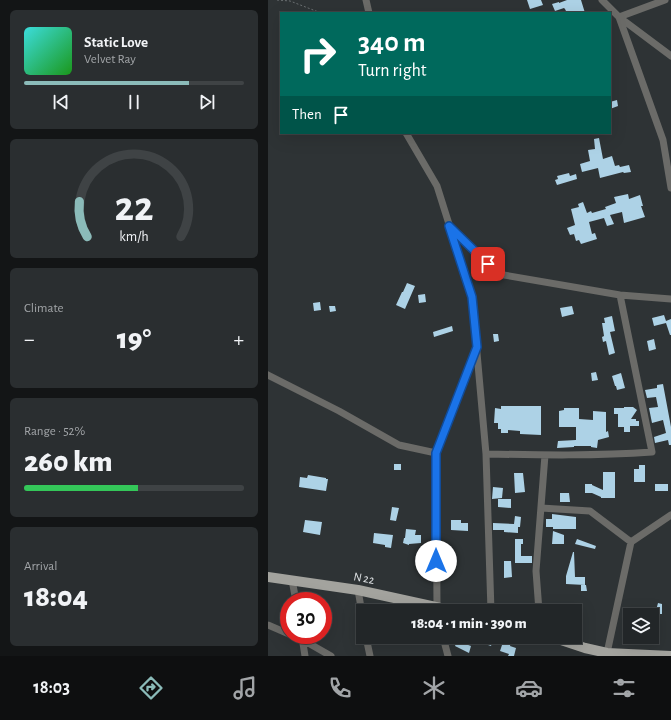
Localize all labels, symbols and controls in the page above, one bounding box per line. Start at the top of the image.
icon: right [292,28,344,80]
text: 340 m [358,29,426,57]
text: Static Love [84,35,148,50]
text: Velvet Ray [84,53,136,66]
text: Turn right [358,62,427,80]
icon: previous [50,91,72,113]
icon: pause [123,91,145,113]
icon: next [196,91,218,113]
icon: arrive [330,104,352,126]
text: Then [292,107,322,122]
text: 22 [114,187,154,228]
text: km/h [119,229,149,243]
pin [471,247,505,281]
icon: arrive [477,253,499,275]
text: Climate [24,302,63,315]
text: 19° [117,324,151,354]
text: − [24,328,35,350]
text: + [233,328,244,350]
text: Range · 52% [24,425,85,438]
text: 260 km [24,447,113,477]
position arrow [415,540,457,582]
text: Arrival [24,560,57,573]
street label: N 22 [352,570,376,586]
text: 18:04 [24,582,88,612]
speed limit sign: 30 [280,592,332,644]
map controls [623,608,659,644]
button: layers [623,608,659,644]
text: 18:04 · 1 min · 390 m [411,616,527,631]
icon: directions [137,674,165,702]
icon: music [231,674,259,702]
icon: phone [326,674,354,702]
icon: climate [420,674,448,702]
icon: car [515,674,543,702]
icon: filters [610,674,638,702]
text: 18:03 [33,679,70,697]

